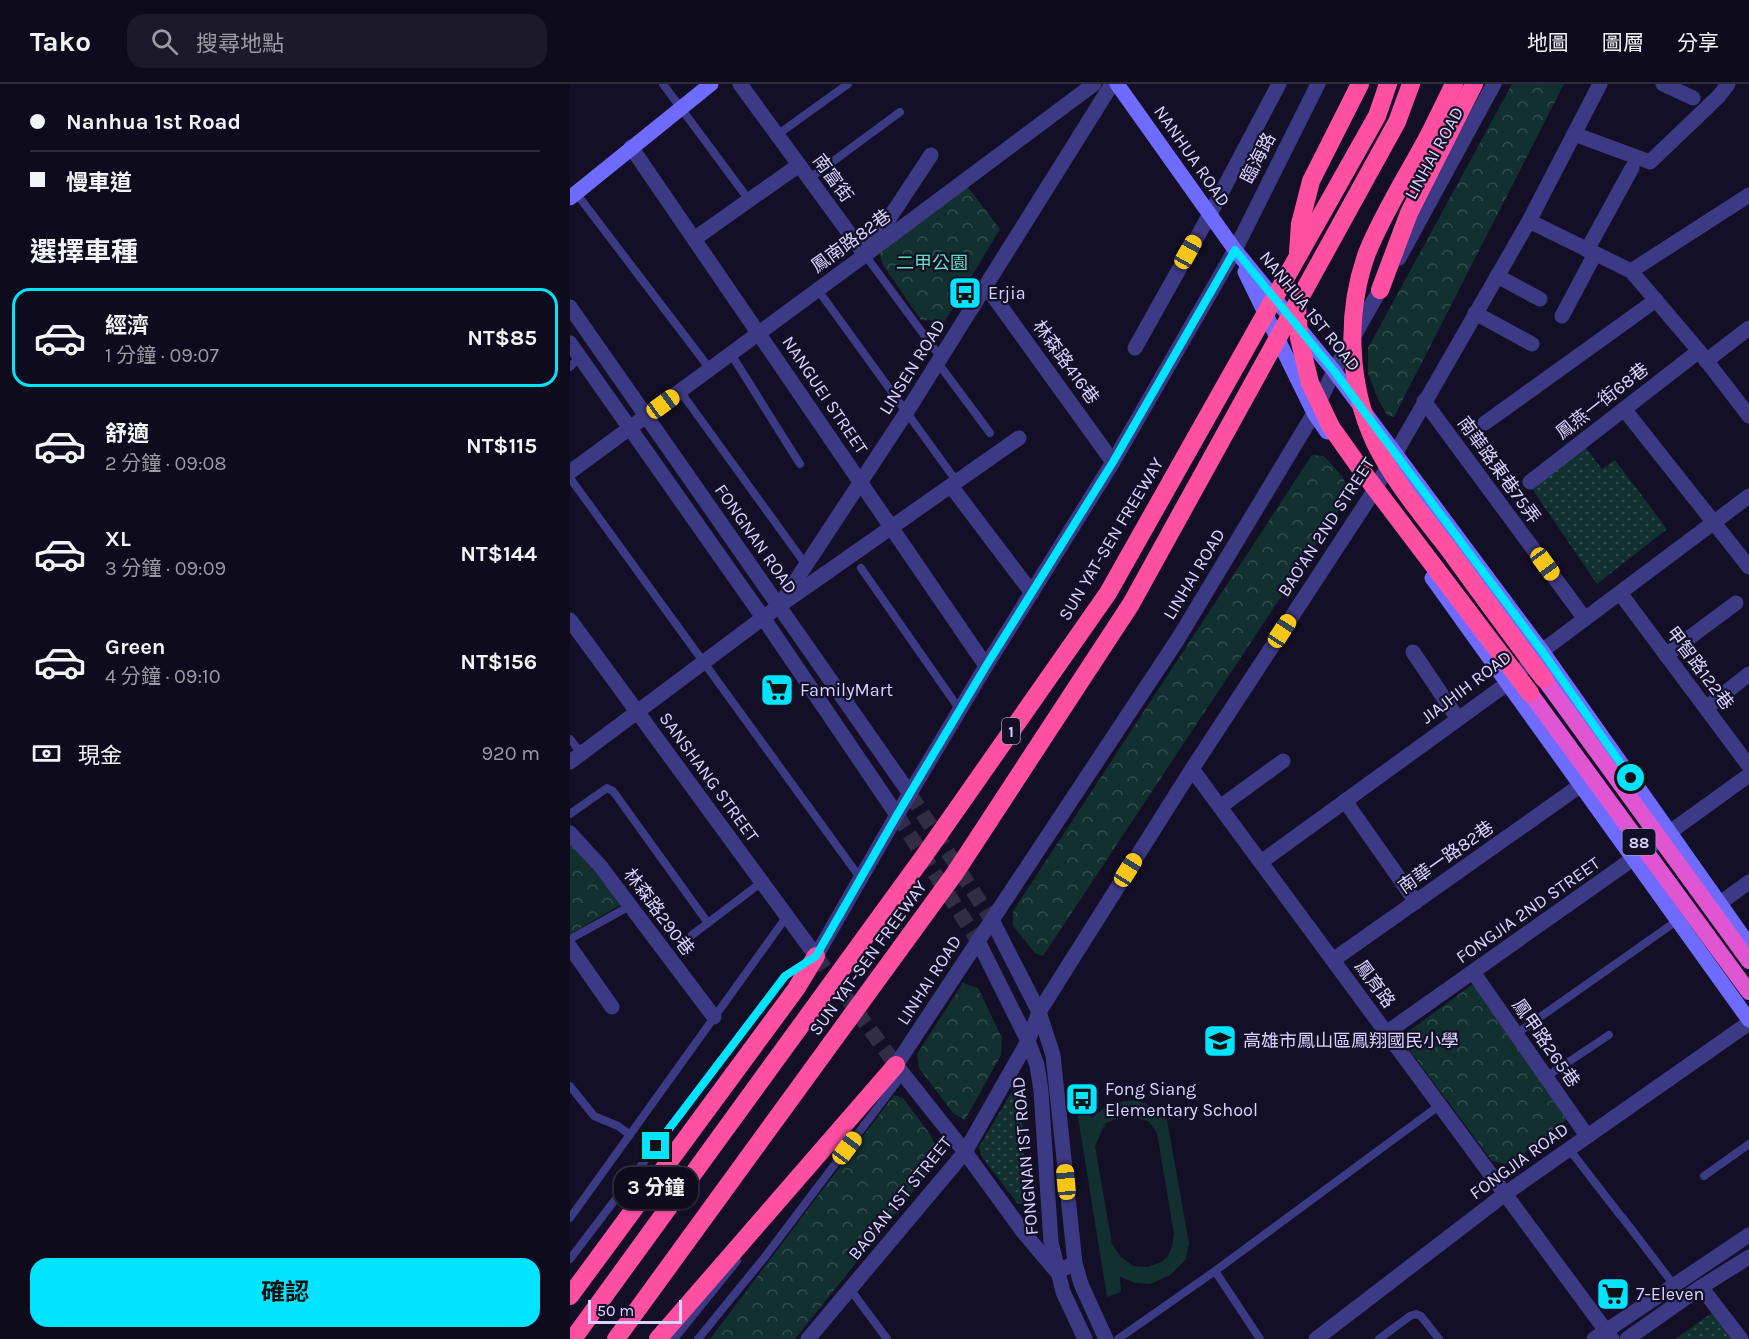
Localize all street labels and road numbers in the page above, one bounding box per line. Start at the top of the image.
street label: NANHUA ROAD [1149,101,1235,211]
street label: LINHAI ROAD [1400,103,1468,203]
street label: 臨海路 [1236,129,1280,187]
street label: 南富街 [808,150,858,206]
street label: 鳳南路82巷 [807,205,895,277]
street label: NANHUA 1ST ROAD [1255,246,1365,376]
street label: LINSEN ROAD [874,315,950,419]
street label: 林森路416巷 [1028,316,1104,408]
street label: NANGUEI STREET [777,332,873,458]
street label: 鳳燕一街68巷 [1551,358,1653,444]
street label: 南華路東巷75弄 [1453,412,1545,528]
street label: SUN YAT-SEN FREEWAY [1054,453,1168,624]
street label: BAO'AN 2ND STREET [1273,453,1379,601]
street label: FONGNAN ROAD [710,480,802,598]
street label: LINHAI ROAD [1158,524,1230,624]
street label: 甲智路122巷 [1661,622,1739,714]
street label: JIAJHIH ROAD [1416,646,1516,728]
street label: SANSHANG STREET [655,708,763,846]
road number: 1 [1002,718,1020,744]
street label: 南華一路82巷 [1394,816,1498,898]
road number: 88 [1622,829,1656,855]
street label: FONGJIA 2ND STREET [1452,852,1604,968]
street label: 林森路290巷 [619,864,699,960]
street label: SUN YAT-SEN FREEWAY [804,876,932,1040]
street label: LINHAI ROAD [892,931,966,1029]
street label: 鳳育路 [1350,956,1400,1012]
street label: 鳳甲路265巷 [1507,995,1585,1091]
street label: FONGNAN 1ST ROAD [1007,1076,1043,1236]
street label: FONGJIA ROAD [1465,1118,1573,1204]
street label: BAO'AN 1ST STREET [843,1132,957,1264]

